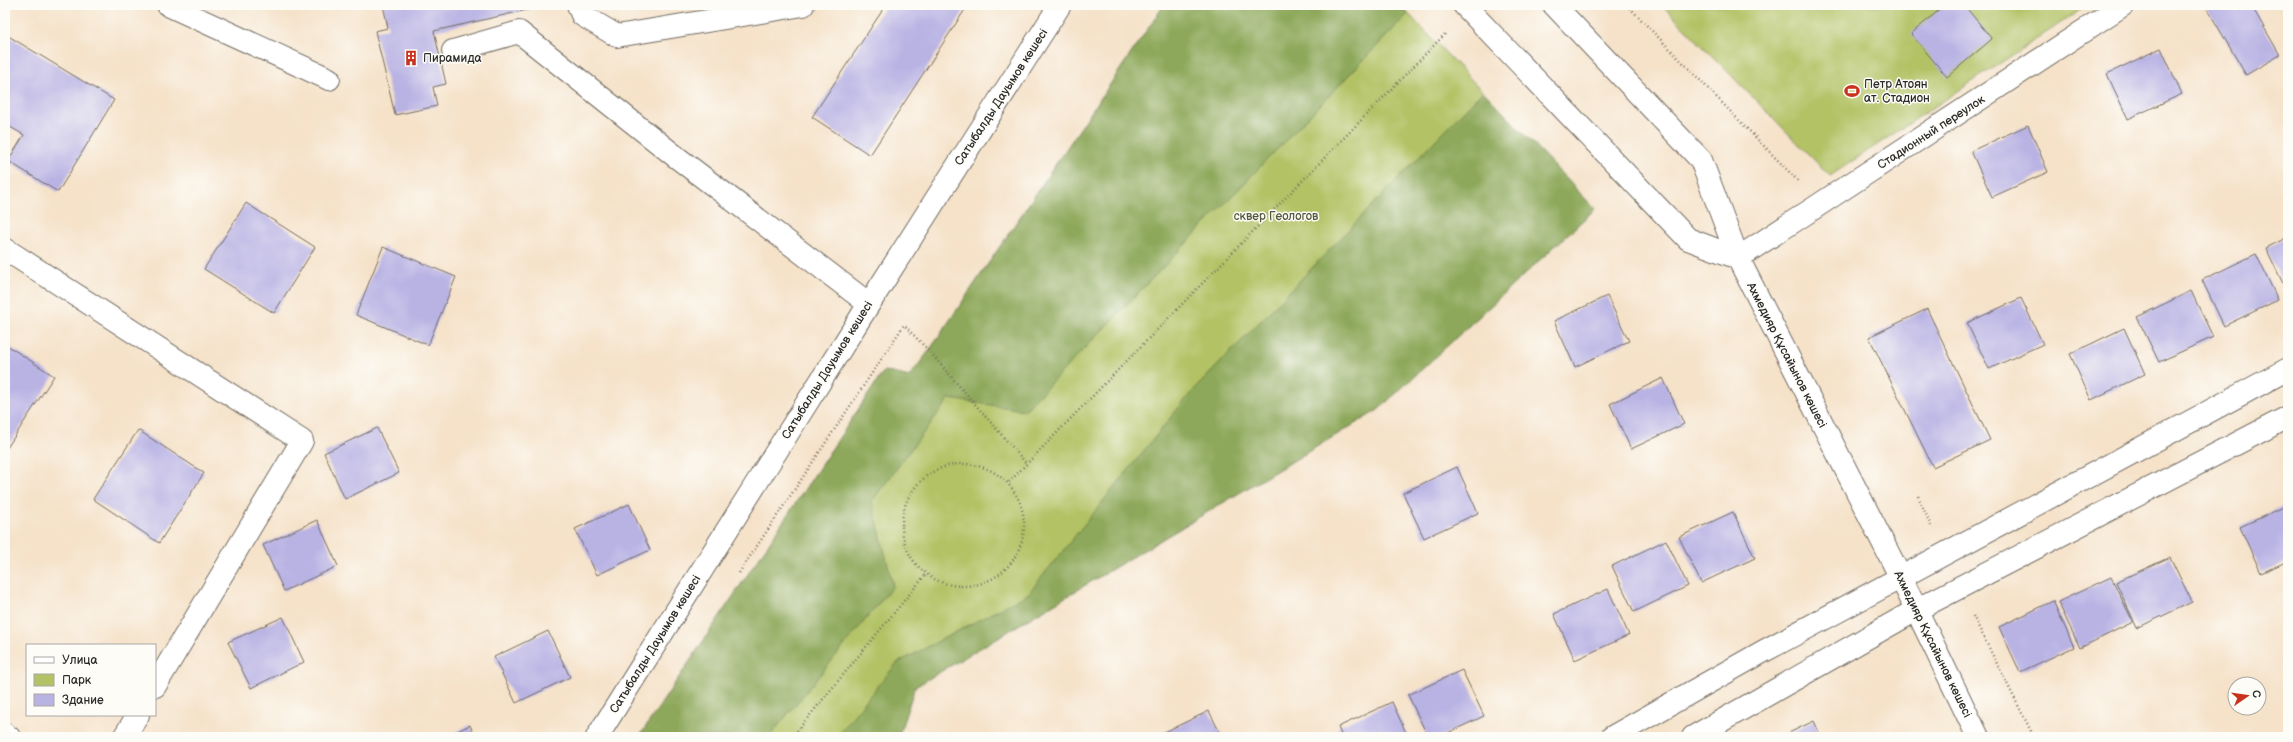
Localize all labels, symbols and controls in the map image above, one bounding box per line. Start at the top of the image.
street label: Сатыбалды Дауымов көшесі [952,26,1051,169]
building icon: Пирамида [402,49,420,67]
place label: Пирамида [423,51,482,66]
place label: Петр Атоян ат. Стадион [1864,77,1930,106]
sports icon: Петр Атоян ат. Стадион [1843,82,1861,100]
street label: Стадионный переулок [1875,92,1988,173]
park label: сквер Геологов [1234,209,1319,224]
street label: Ахмедияр Құсайынов көшесі [1743,279,1830,431]
street label: Сатыбалды Дауымов көшесі [779,298,876,442]
street label: Ахмедияр Құсайынов көшесі [1890,567,1975,720]
street label: Сатыбалды Дауымов көшесі [607,572,704,716]
legend [26,644,156,716]
text: Улица [62,653,98,668]
text: Парк [62,673,92,688]
north arrow [2227,676,2267,716]
text: С [2249,689,2264,699]
text: Здание [62,693,104,708]

